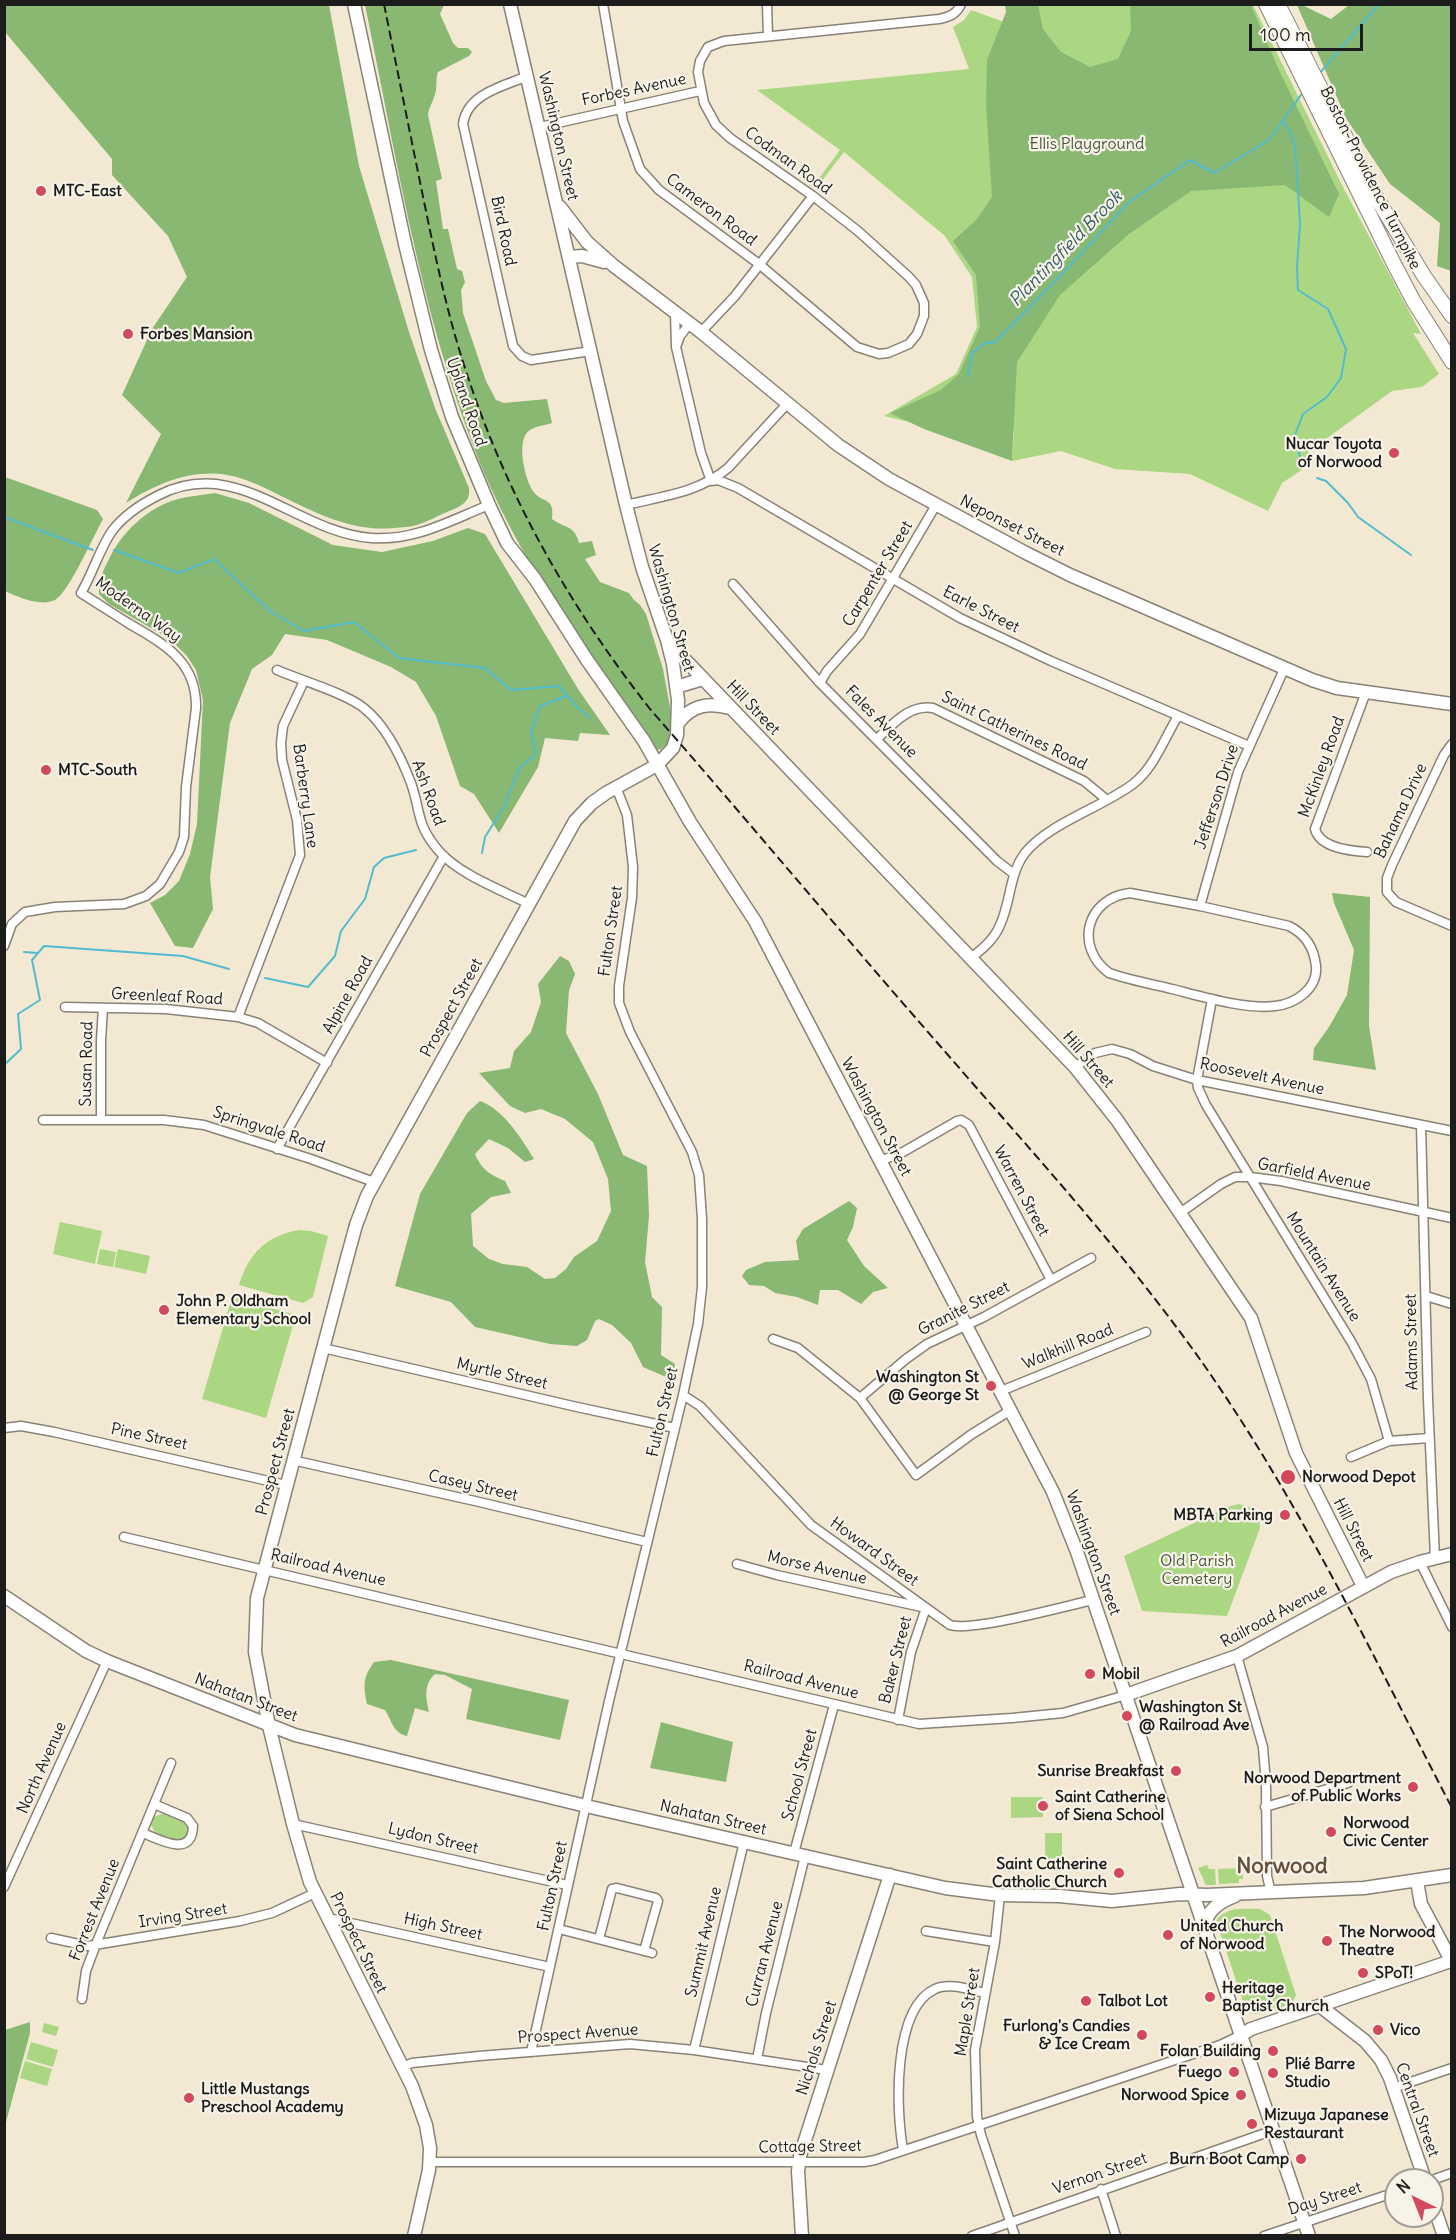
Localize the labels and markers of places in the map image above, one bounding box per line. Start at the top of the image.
place label: MTC-East [53,181,122,201]
marker: MTC-East [34,184,48,198]
place label: Forbes Mansion [140,324,253,344]
marker: Forbes Mansion [121,327,135,341]
place label: Nucar Toyota of Norwood [1285,434,1382,472]
marker: Nucar Toyota of Norwood [1387,446,1401,460]
place label: MTC-South [58,760,137,780]
marker: MTC-South [39,763,53,777]
place label: John P. Oldham Elementary School [176,1291,311,1329]
marker: John P. Oldham Elementary School [157,1303,171,1317]
place label: Washington St @ George St [876,1367,979,1405]
marker: Washington St @ George St [984,1379,998,1393]
place label: Norwood Depot [1302,1467,1416,1487]
marker: Norwood Depot [1279,1468,1297,1486]
place label: MBTA Parking [1173,1505,1273,1525]
marker: MBTA Parking [1278,1508,1292,1522]
place label: Mobil [1102,1664,1140,1684]
marker: Mobil [1083,1667,1097,1681]
place label: Washington St @ Railroad Ave [1139,1697,1249,1735]
marker: Washington St @ Railroad Ave [1120,1709,1134,1723]
place label: Sunrise Breakfast [1037,1761,1164,1781]
marker: Sunrise Breakfast [1169,1764,1183,1778]
place label: Norwood Department of Public Works [1243,1768,1401,1806]
marker: Norwood Department of Public Works [1406,1780,1420,1794]
place label: Saint Catherine of Siena School [1055,1787,1166,1825]
marker: Saint Catherine of Siena School [1036,1799,1050,1813]
place label: Norwood Civic Center [1343,1813,1429,1851]
marker: Norwood Civic Center [1324,1825,1338,1839]
place label: Saint Catherine Catholic Church [992,1854,1107,1892]
marker: Saint Catherine Catholic Church [1112,1866,1126,1880]
place label: United Church of Norwood [1180,1916,1283,1954]
place label: The Norwood Theatre [1339,1922,1435,1960]
marker: United Church of Norwood [1161,1928,1175,1942]
marker: The Norwood Theatre [1320,1934,1334,1948]
place label: SPoT! [1375,1963,1413,1983]
marker: SPoT! [1356,1966,1370,1980]
place label: Heritage Baptist Church [1222,1978,1329,2016]
marker: Heritage Baptist Church [1203,1990,1217,2004]
place label: Talbot Lot [1098,1991,1168,2011]
marker: Talbot Lot [1079,1994,1093,2008]
place label: Furlong's Candies & Ice Cream [1003,2016,1130,2054]
place label: Vico [1390,2020,1421,2040]
marker: Vico [1371,2023,1385,2037]
marker: Furlong's Candies & Ice Cream [1135,2028,1149,2042]
place label: Folan Building [1160,2041,1261,2061]
marker: Folan Building [1266,2044,1280,2058]
place label: Plié Barre Studio [1285,2054,1355,2092]
place label: Fuego [1178,2062,1222,2082]
marker: Fuego [1227,2065,1241,2079]
marker: Plié Barre Studio [1266,2066,1280,2080]
place label: Little Mustangs Preschool Academy [201,2079,344,2117]
place label: Norwood Spice [1121,2085,1229,2105]
marker: Norwood Spice [1234,2088,1248,2102]
marker: Little Mustangs Preschool Academy [182,2091,196,2105]
place label: Mizuya Japanese Restaurant [1264,2105,1389,2143]
marker: Mizuya Japanese Restaurant [1245,2117,1259,2131]
place label: Burn Boot Camp [1169,2149,1289,2169]
marker: Burn Boot Camp [1294,2152,1308,2166]

